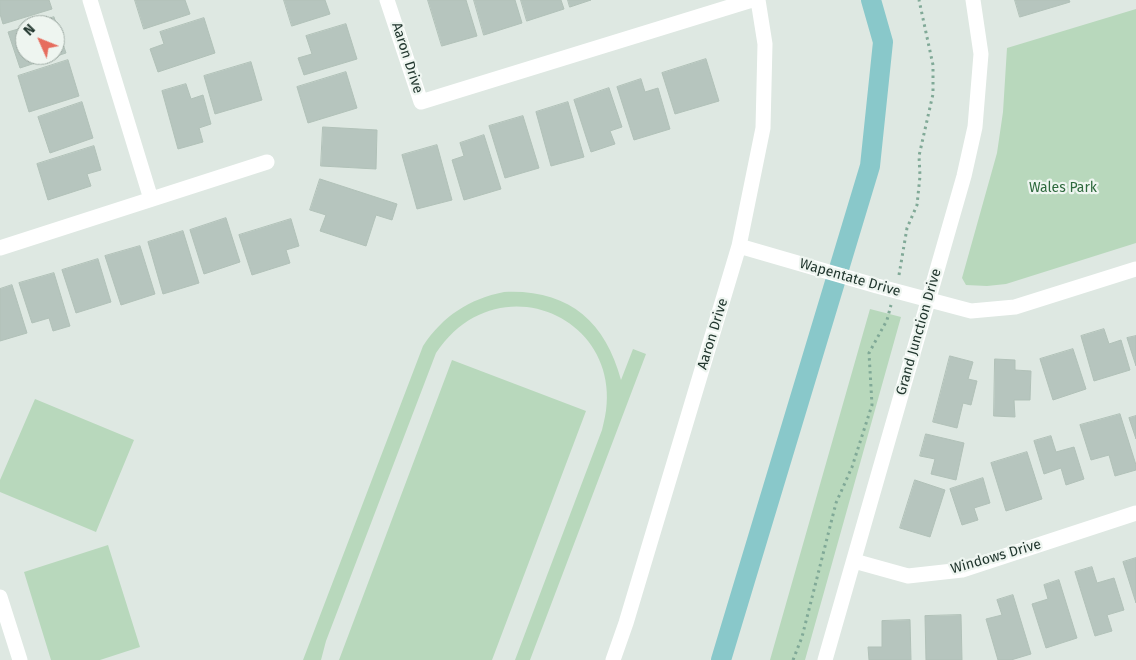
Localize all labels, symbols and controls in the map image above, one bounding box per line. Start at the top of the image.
north arrow [15,15,65,65]
street label: Aaron Drive [388,20,426,96]
text: N [20,21,39,39]
park label: Wales Park [1029,180,1097,196]
street label: Wapentate Drive [797,256,903,300]
street label: Grand Junction Drive [893,267,945,397]
street label: Aaron Drive [694,296,732,372]
street label: Windows Drive [949,536,1043,578]

